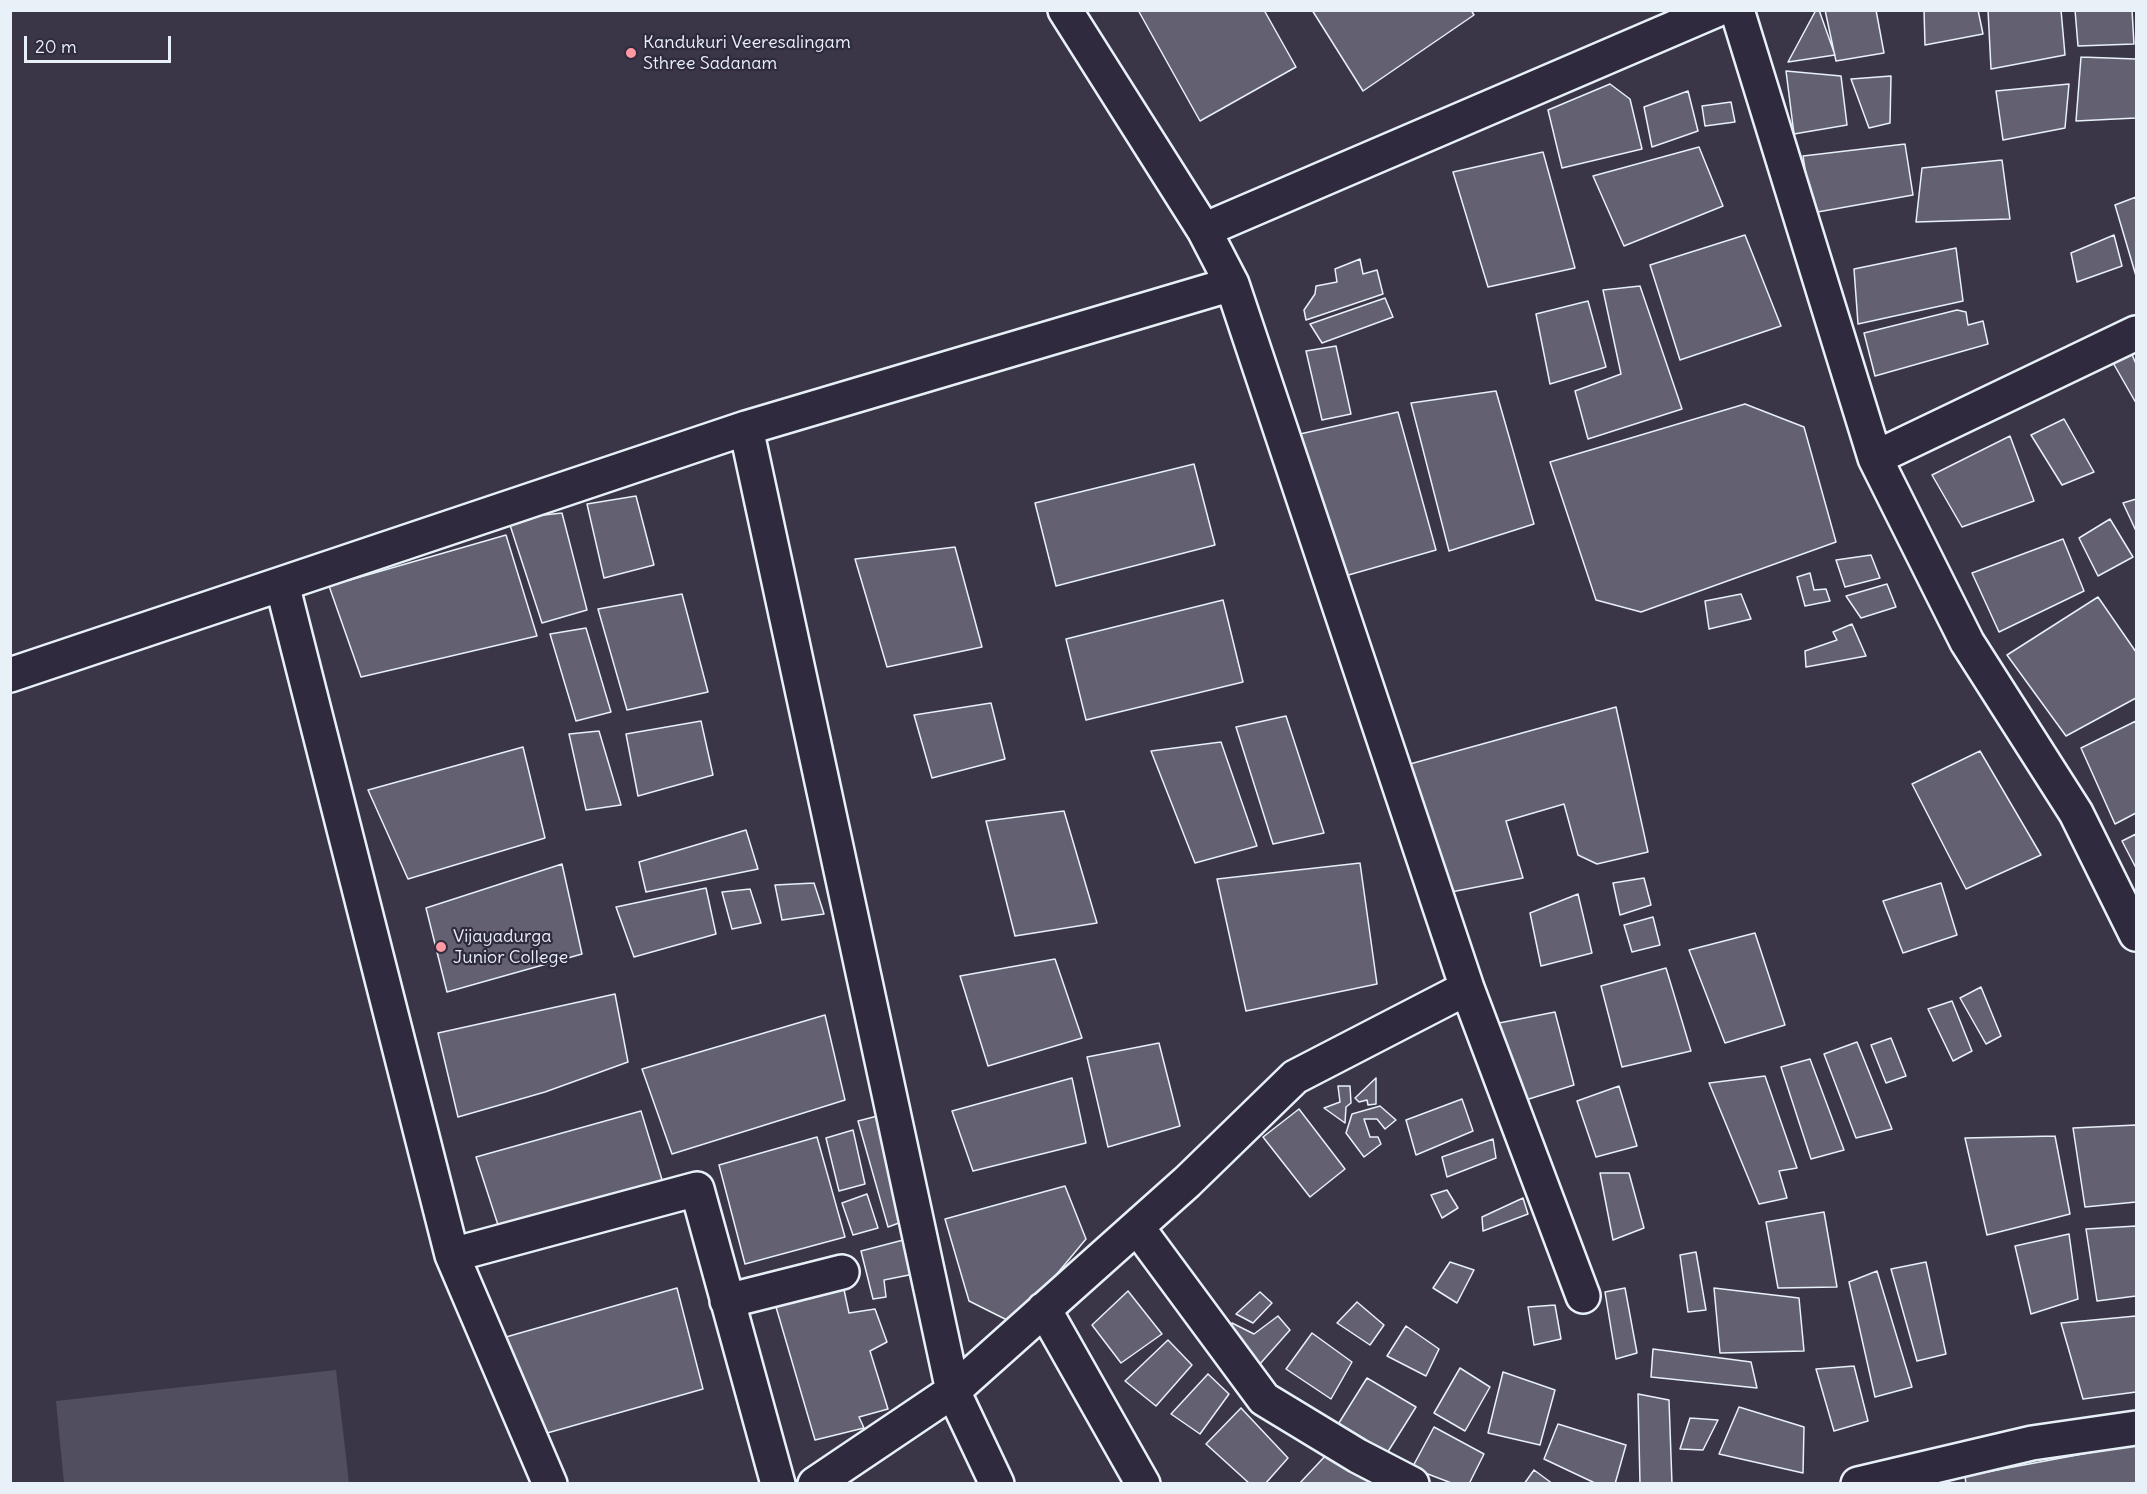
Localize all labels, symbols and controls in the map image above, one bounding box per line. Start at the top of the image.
scale bar [27,24,174,62]
place label: Kandukuri Veeresalingam Sthree Sadanam [643,32,851,74]
text: 20 m [35,35,77,58]
marker: Kandukuri Veeresalingam Sthree Sadanam [624,46,638,60]
place label: Vijayadurga Junior College [453,926,568,968]
marker: Vijayadurga Junior College [434,940,448,954]

